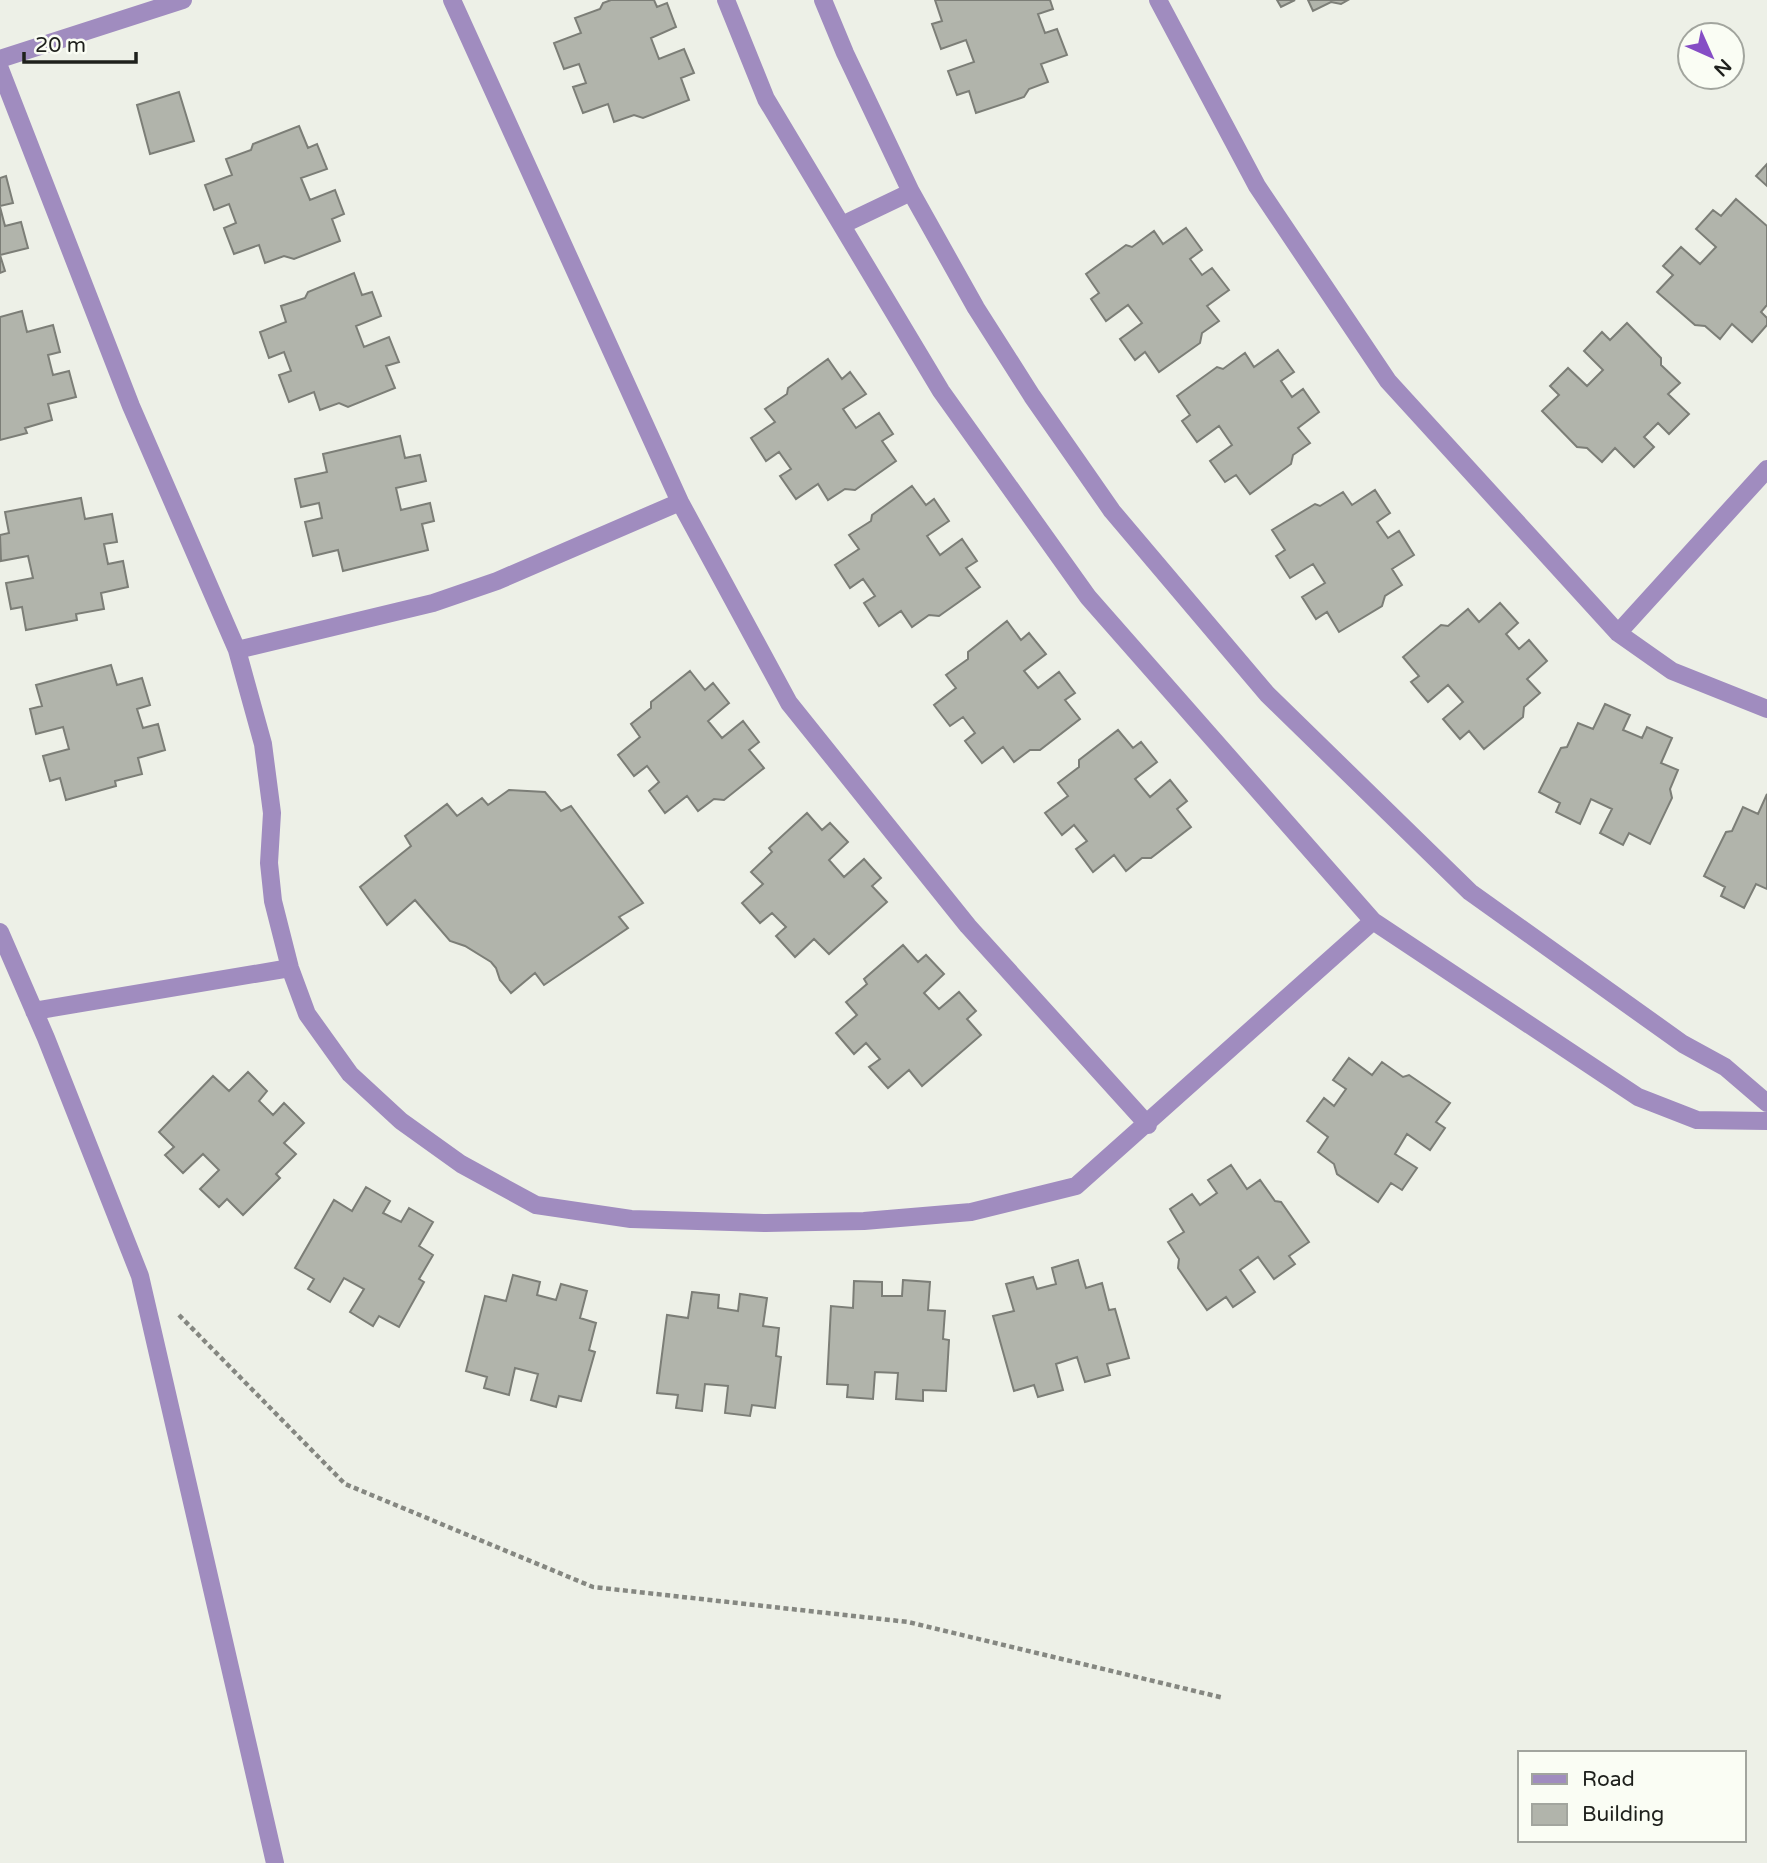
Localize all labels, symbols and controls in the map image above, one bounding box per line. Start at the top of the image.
scale bar [24,21,136,65]
north arrow [1676,21,1746,91]
text: 20 m [35,33,86,58]
text: N [1709,54,1735,80]
legend [1518,1751,1746,1842]
text: Road [1582,1767,1635,1792]
text: Building [1582,1802,1664,1827]

